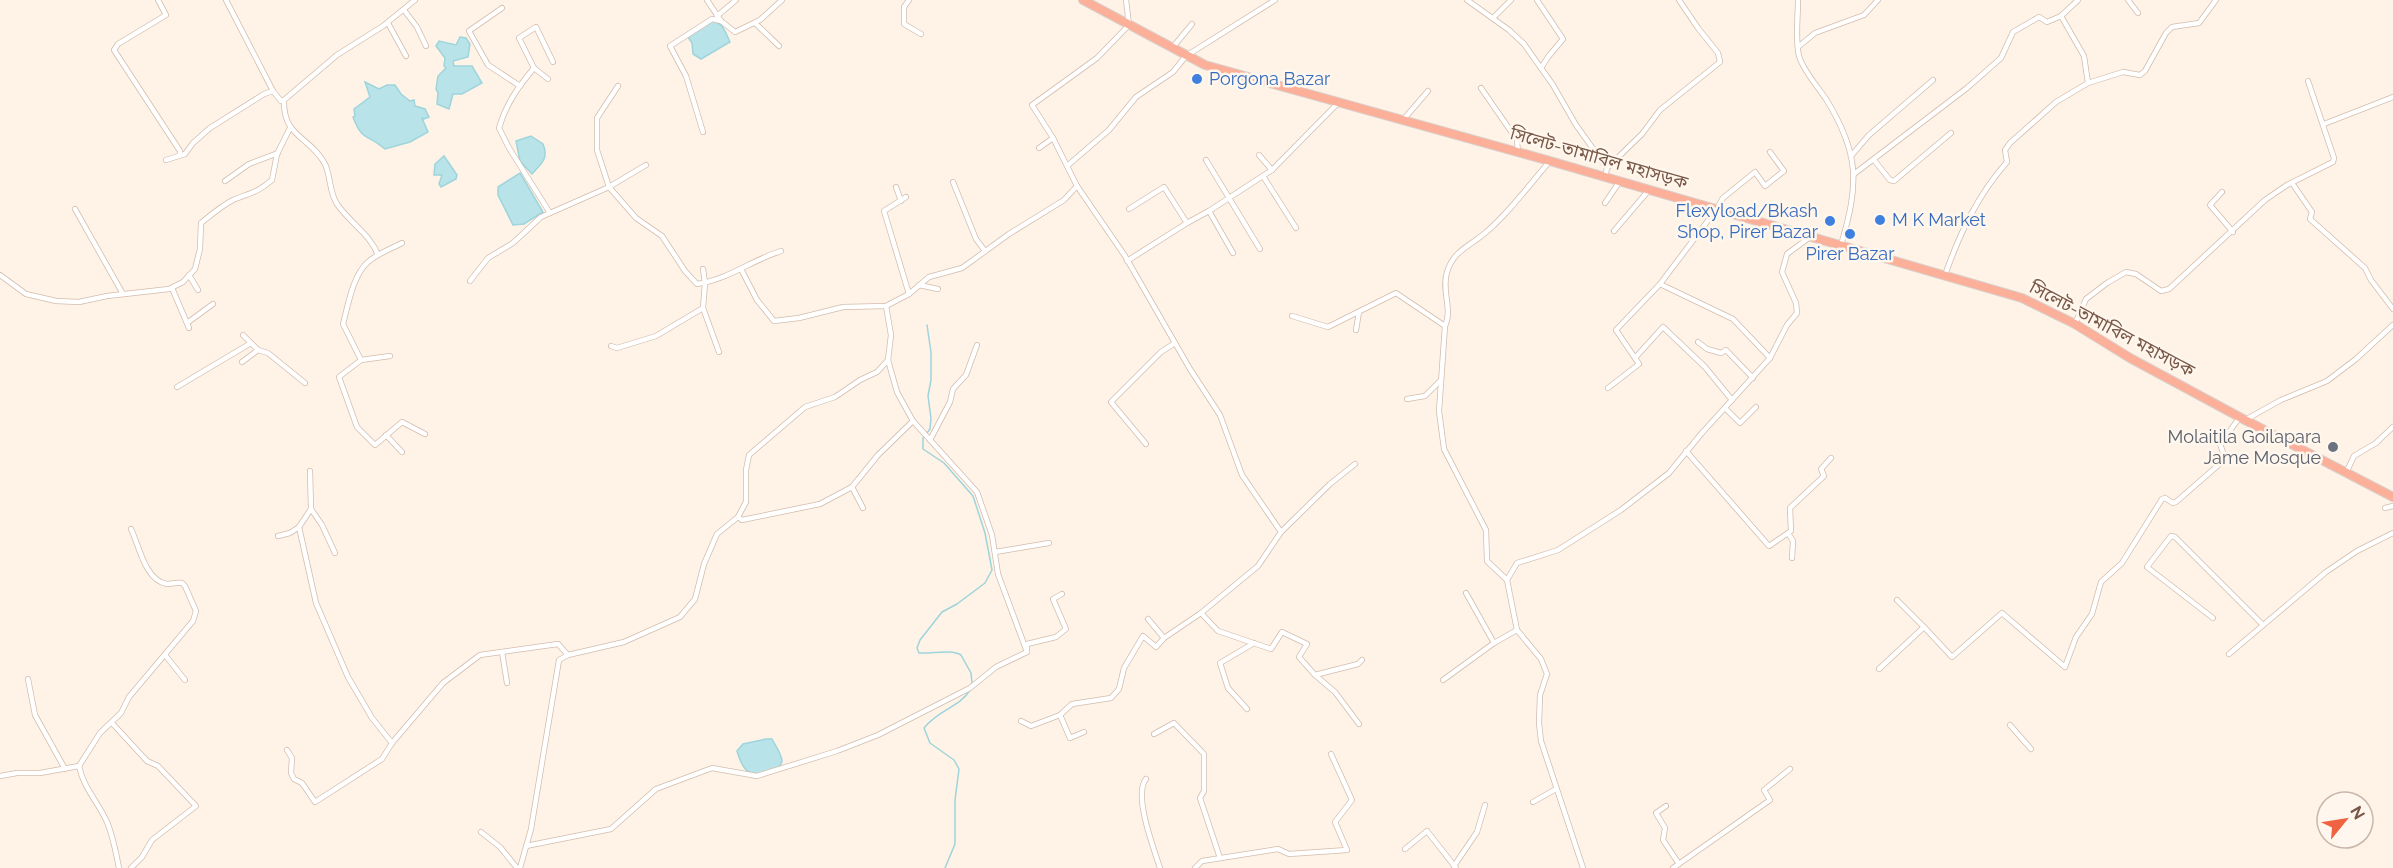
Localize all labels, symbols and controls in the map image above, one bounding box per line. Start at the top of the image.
place label: Porgona Bazar [1209,68,1331,89]
marker: Porgona Bazar [1190,72,1204,86]
street label: সিলেট-তামাবিল মহাসড়ক [1507,122,1691,193]
place label: Flexyload/Bkash Shop, Pirer Bazar [1675,200,1819,242]
place label: M K Market [1892,209,1986,230]
marker: M K Market [1873,213,1887,227]
marker: Flexyload/Bkash Shop, Pirer Bazar [1823,214,1837,228]
marker: Pirer Bazar [1843,227,1857,241]
place label: Pirer Bazar [1806,243,1895,264]
street label: সিলেট-তামাবিল মহাসড়ক [2025,276,2199,381]
place label: Molaitila Goilapara Jame Mosque [2168,426,2321,468]
marker: Molaitila Goilapara Jame Mosque [2326,440,2340,454]
north arrow [2315,790,2375,850]
text: N [2346,803,2369,823]

